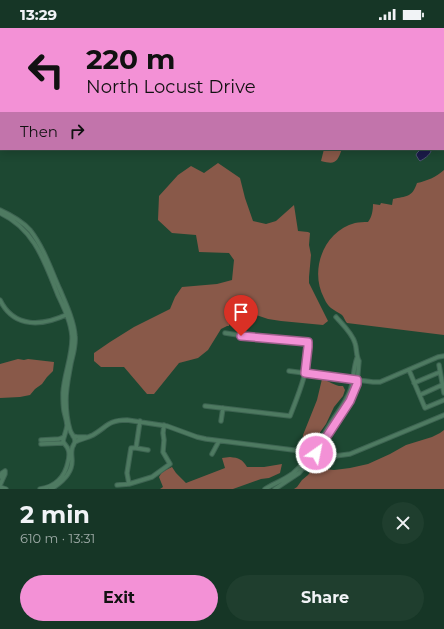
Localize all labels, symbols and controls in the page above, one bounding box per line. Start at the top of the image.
text: 13:29 [20,5,57,24]
text: 220 m [86,42,175,76]
icon: left [20,44,72,96]
text: North Locust Drive [86,76,256,98]
icon: right [66,120,88,142]
text: Then [20,122,58,141]
pin [224,295,258,336]
icon: arrive [230,301,252,323]
position arrow [295,432,337,474]
text: 2 min [20,500,90,529]
button: close [382,502,424,544]
text: 610 m · 13:31 [20,530,95,546]
button: Exit [20,575,218,621]
button: Share [226,575,424,621]

